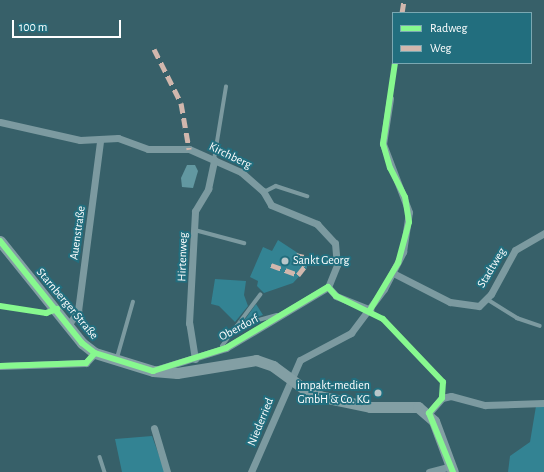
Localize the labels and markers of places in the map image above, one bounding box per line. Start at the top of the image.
place label: Sankt Georg [293,254,349,268]
marker: Sankt Georg [280,256,290,266]
place label: impakt-medien GmbH & Co. KG [297,379,370,407]
marker: impakt-medien GmbH & Co. KG [373,388,383,398]

